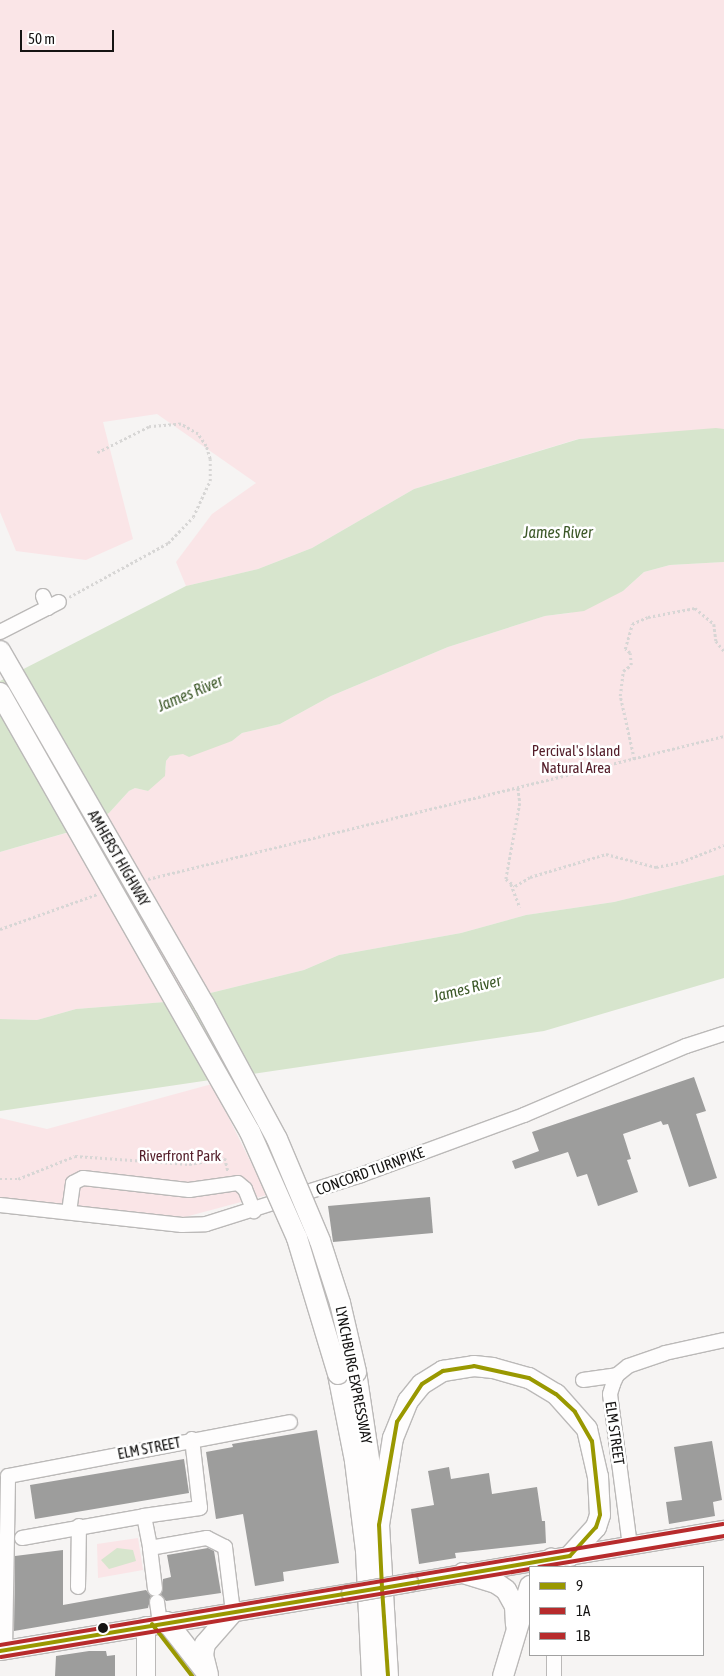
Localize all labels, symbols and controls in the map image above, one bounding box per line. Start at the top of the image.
scale bar [22,20,116,52]
text: 50 m [28,30,55,47]
water label: James River [523,522,593,542]
water label: James River [154,671,226,715]
park label: Percival's Island Natural Area [532,741,620,776]
street label: AMHERST HIGHWAY [84,807,154,909]
water label: James River [431,970,503,1006]
street label: CONCORD TURNPIKE [313,1143,427,1199]
park label: Riverfront Park [139,1147,221,1165]
street label: LYNCHBURG EXPRESSWAY [332,1305,376,1445]
street label: ELM STREET [602,1400,628,1466]
street label: ELM STREET [116,1433,182,1463]
legend [529,1566,704,1656]
text: 9 [576,1577,583,1594]
text: 1A [576,1602,590,1619]
unlabelled marker [98,1623,108,1633]
text: 1B [576,1627,590,1644]

